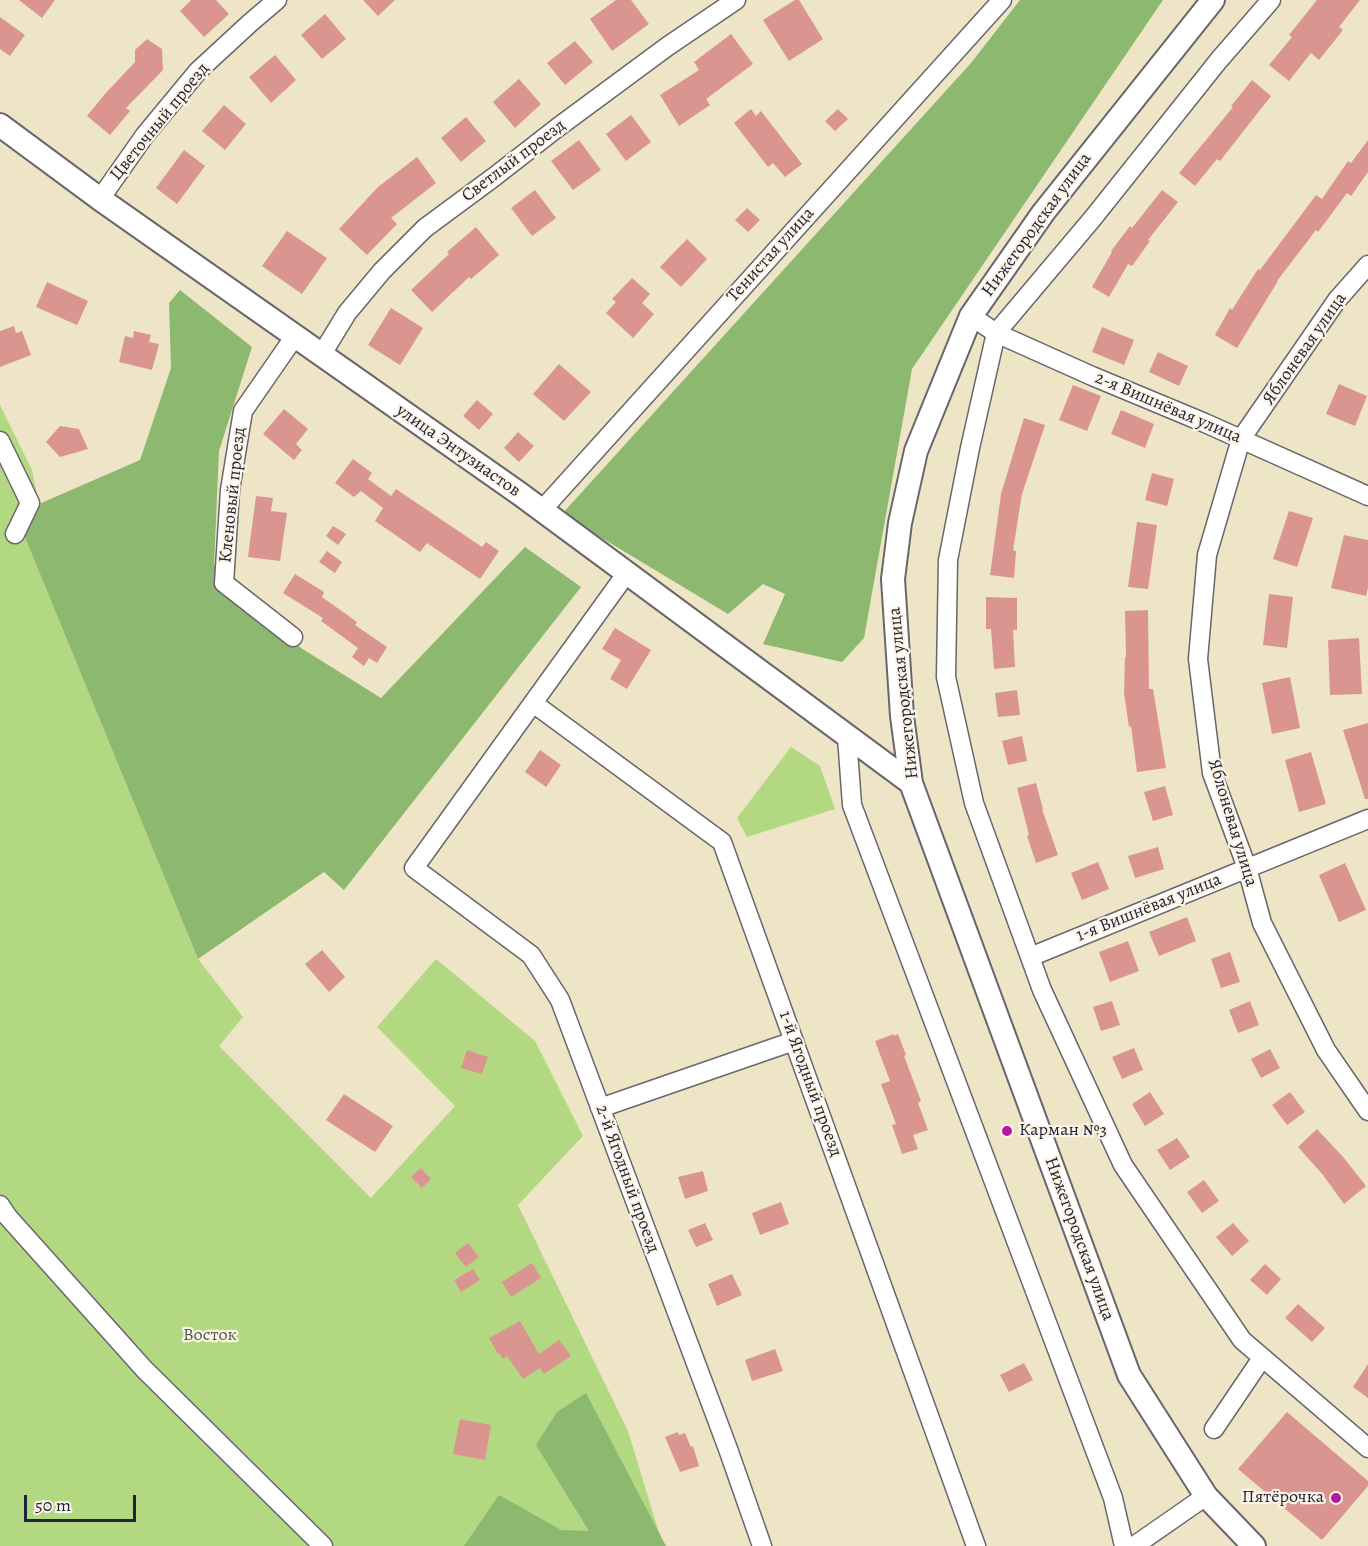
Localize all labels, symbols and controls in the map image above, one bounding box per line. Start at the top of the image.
street label: Цветочный проезд [106,59,214,185]
street label: Светлый проезд [458,115,570,207]
street label: Нижегородская улица [978,149,1096,301]
street label: Тенистая улица [723,203,819,307]
street label: Яблоневая улица [1258,289,1352,409]
street label: 2-я Вишнёвая улица [1092,367,1244,449]
street label: улица Энтузиастов [391,400,525,502]
street label: Кленовый проезд [215,426,251,564]
street label: Нижегородская улица [884,606,924,780]
street label: Яблоневая улица [1202,757,1262,889]
street label: 1-я Вишнёвая улица [1073,869,1225,947]
street label: 1-й Ягодный проезд [774,1008,846,1160]
street label: 2-й Ягодный проезд [590,1102,664,1256]
place label: Карман №3 [1019,1120,1107,1142]
marker: Карман №3 [1000,1124,1014,1138]
street label: Нижегородская улица [1039,1154,1119,1324]
park label: Восток [183,1325,237,1347]
scale bar [27,1483,140,1521]
place label: Пятёрочка [1242,1487,1324,1509]
marker: Пятёрочка [1329,1491,1343,1505]
text: 50 m [35,1493,71,1517]

